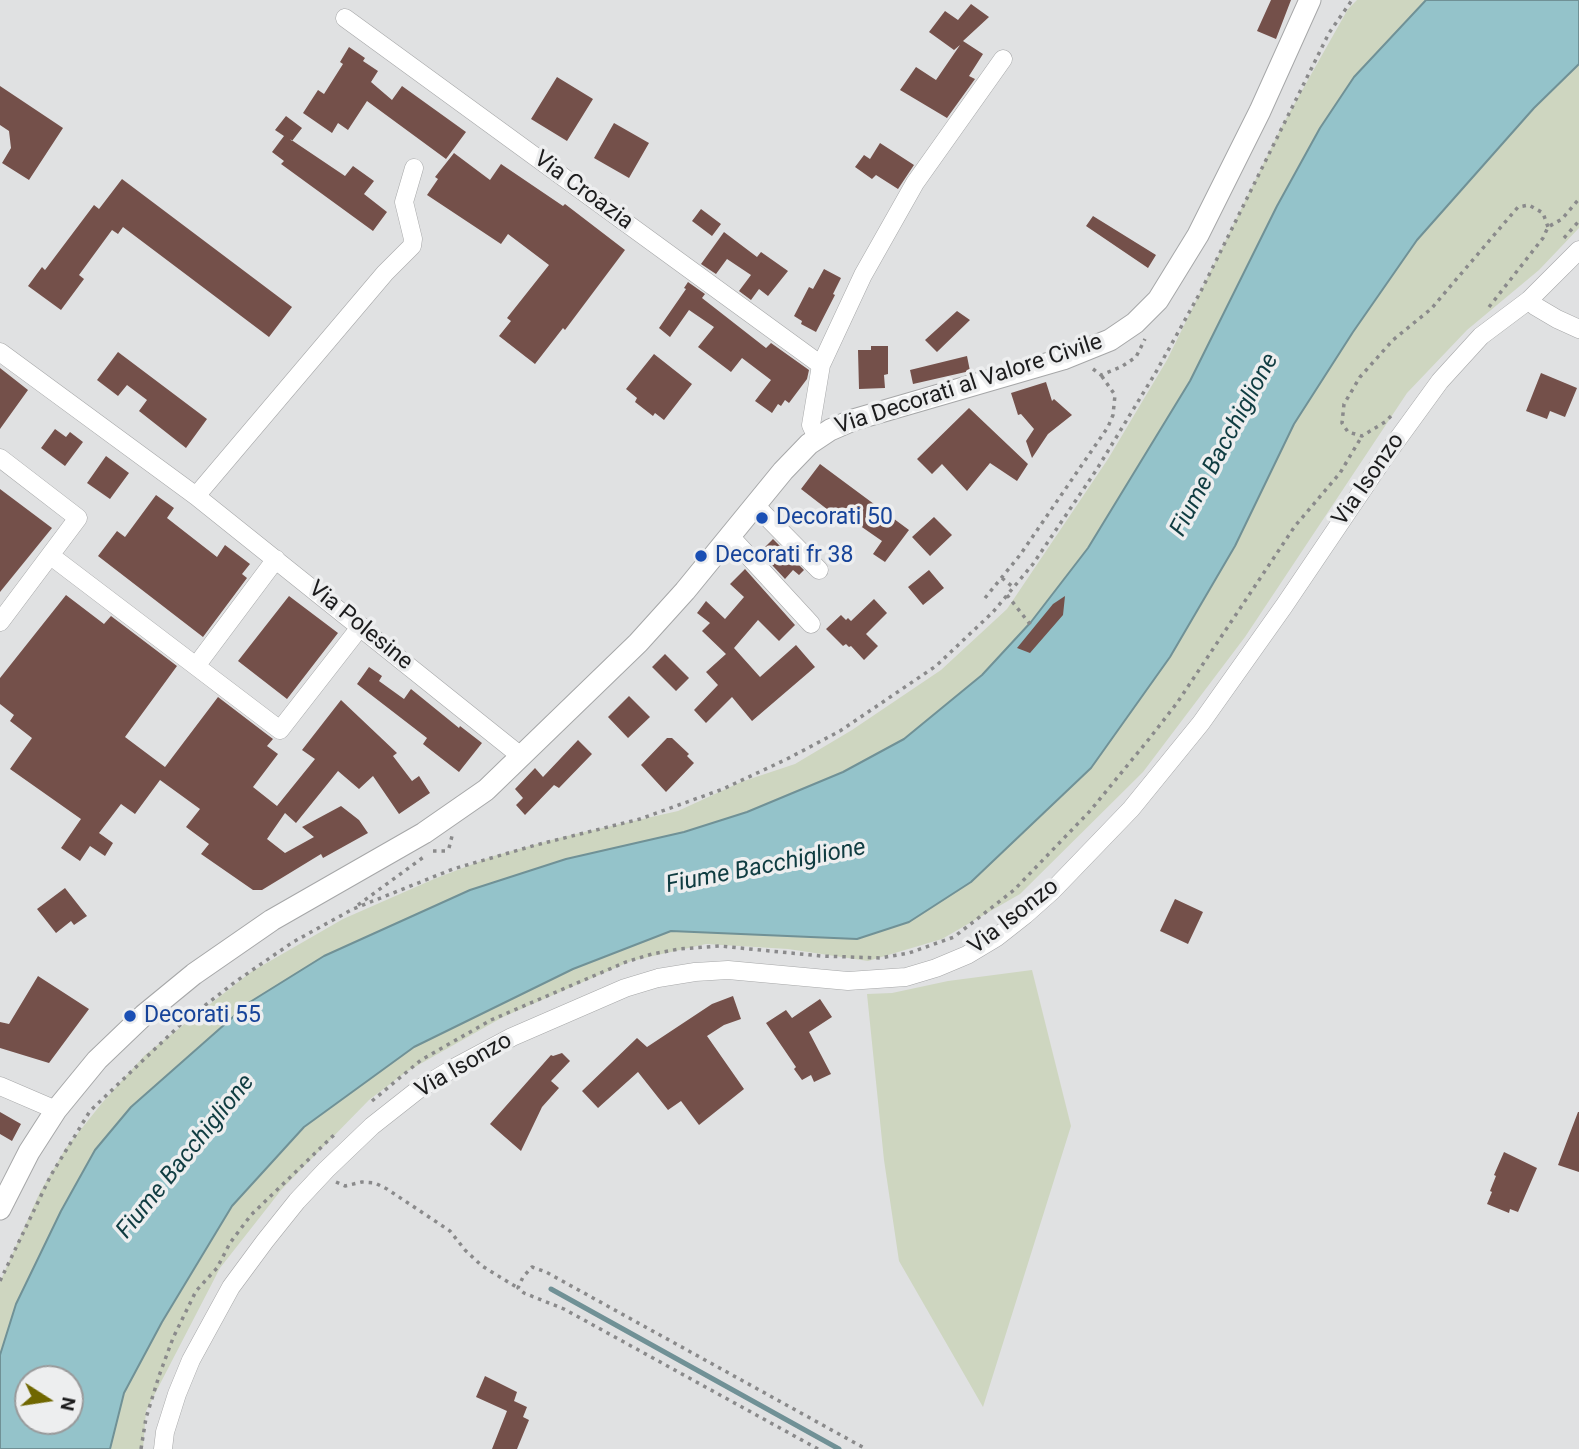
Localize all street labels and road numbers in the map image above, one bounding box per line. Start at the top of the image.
street label: Via Croazia [528,146,638,236]
street label: Via Decorati al Valore Civile [832,329,1106,441]
street label: Via Isonzo [1327,428,1411,532]
street label: Via Polesine [302,576,418,676]
street label: Via Isonzo [963,873,1065,961]
street label: Via Isonzo [411,1027,517,1105]

